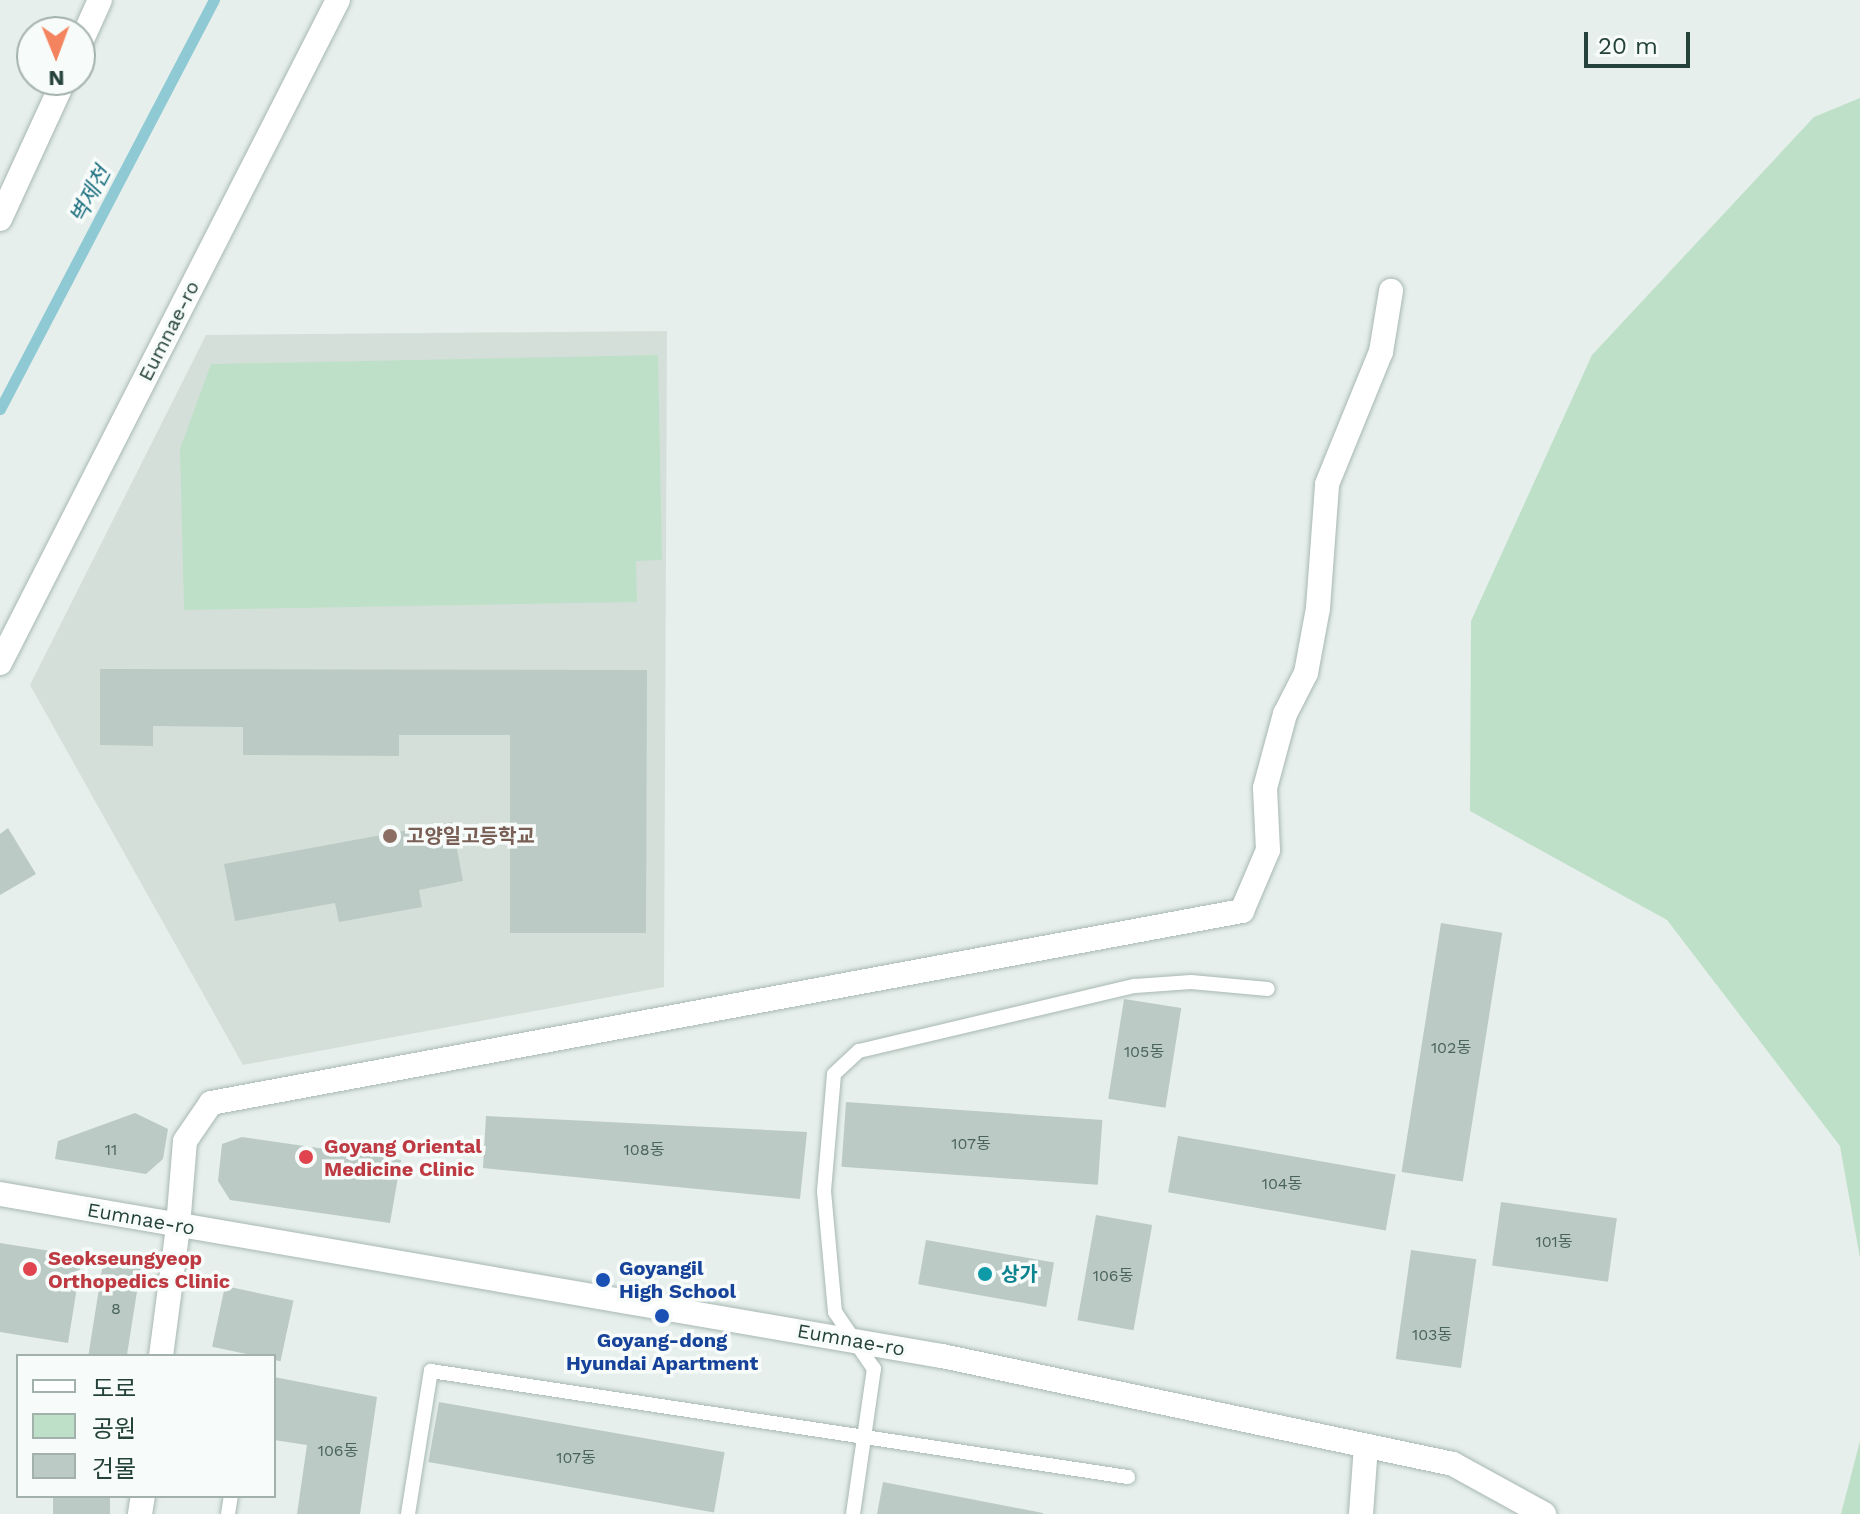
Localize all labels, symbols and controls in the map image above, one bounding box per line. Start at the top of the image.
north arrow [16,16,96,96]
scale bar [1588,16,1694,66]
text: 20 m [1598,32,1658,60]
text: N [48,66,65,91]
water label: 벽제천 [64,162,116,228]
street label: Eumnae-ro [134,277,204,385]
place label: 고양일고등학교 [406,824,535,848]
marker: 고양일고등학교 [381,827,399,845]
house number: 102동 [1431,1038,1471,1058]
house number: 105동 [1124,1042,1164,1062]
place label: Goyang Oriental Medicine Clinic [324,1134,482,1181]
house number: 107동 [951,1134,991,1154]
house number: 11 [105,1140,117,1160]
house number: 108동 [624,1140,664,1160]
marker: Goyang Oriental Medicine Clinic [295,1146,317,1168]
house number: 104동 [1262,1174,1302,1194]
street label: Eumnae-ro [85,1198,197,1240]
house number: 101동 [1535,1232,1573,1252]
place label: Seokseungyeop Orthopedics Clinic [48,1246,230,1293]
place label: Goyangil High School [619,1256,736,1303]
marker: Seokseungyeop Orthopedics Clinic [19,1258,41,1280]
place label: 상가 [1001,1262,1038,1286]
marker: 상가 [976,1265,994,1283]
house number: 106동 [1093,1266,1133,1286]
marker: Goyangil High School [594,1271,612,1289]
house number: 8 [111,1299,121,1319]
marker: Goyang-dong Hyundai Apartment [653,1307,671,1325]
street label: Eumnae-ro [795,1319,907,1361]
house number: 103동 [1412,1325,1452,1345]
place label: Goyang-dong Hyundai Apartment [566,1328,758,1375]
legend [16,1354,276,1498]
text: 도로 [92,1375,136,1403]
text: 공원 [92,1415,136,1443]
house number: 106동 [318,1441,358,1461]
house number: 107동 [556,1448,596,1468]
text: 건물 [92,1455,136,1483]

